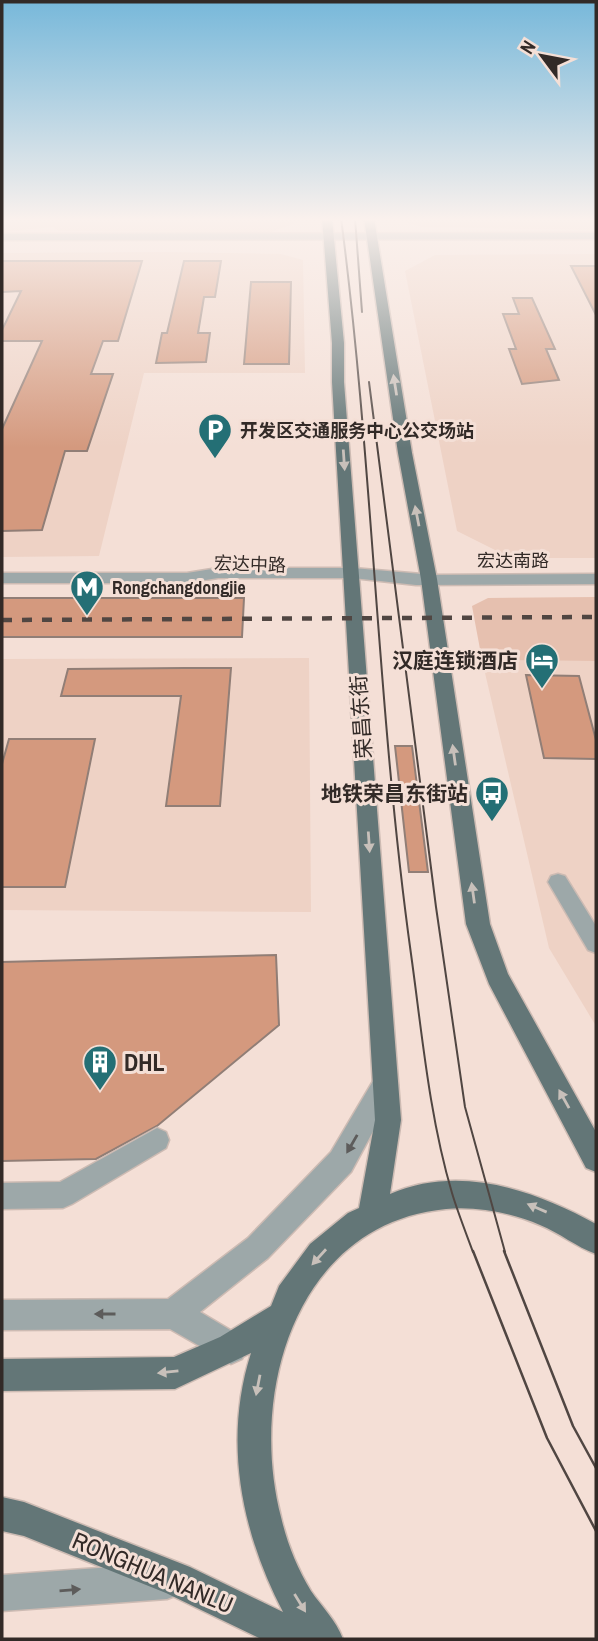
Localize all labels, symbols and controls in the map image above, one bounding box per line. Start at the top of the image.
north arrow [507,21,577,91]
text: N [514,35,542,59]
one-way arrow [389,374,400,396]
parking icon: 开发区交通服务中心公交场站 [196,411,234,460]
place label: 开发区交通服务中心公交场站 [240,418,474,443]
one-way arrow [339,450,350,472]
one-way arrow [411,505,422,527]
street label: 宏达南路 [477,548,549,573]
street label: 宏达中路 [214,550,286,578]
metro station icon: Rongchangdongjie [68,568,106,617]
place label: Rongchangdongjie [112,575,246,600]
hotel icon: 汉庭连锁酒店 [523,641,561,690]
place label: 汉庭连锁酒店 [392,646,518,675]
street label: 荣昌东街 [344,674,378,760]
one-way arrow [448,744,459,766]
bus stop icon: 地铁荣昌东街站 [473,774,511,823]
place label: 地铁荣昌东街站 [321,779,468,808]
one-way arrow [364,832,375,854]
one-way arrow [467,882,478,904]
building icon: DHL [81,1043,119,1092]
place label: DHL [124,1046,164,1078]
one-way arrow [558,1090,570,1109]
one-way arrow [346,1134,358,1154]
one-way arrow [526,1202,547,1213]
one-way arrow [311,1248,327,1266]
one-way arrow [94,1308,116,1320]
one-way arrow [157,1367,179,1378]
one-way arrow [253,1374,264,1396]
street label: RONGHUA NANLU [68,1524,238,1620]
one-way arrow [59,1584,81,1595]
one-way arrow [293,1594,306,1613]

